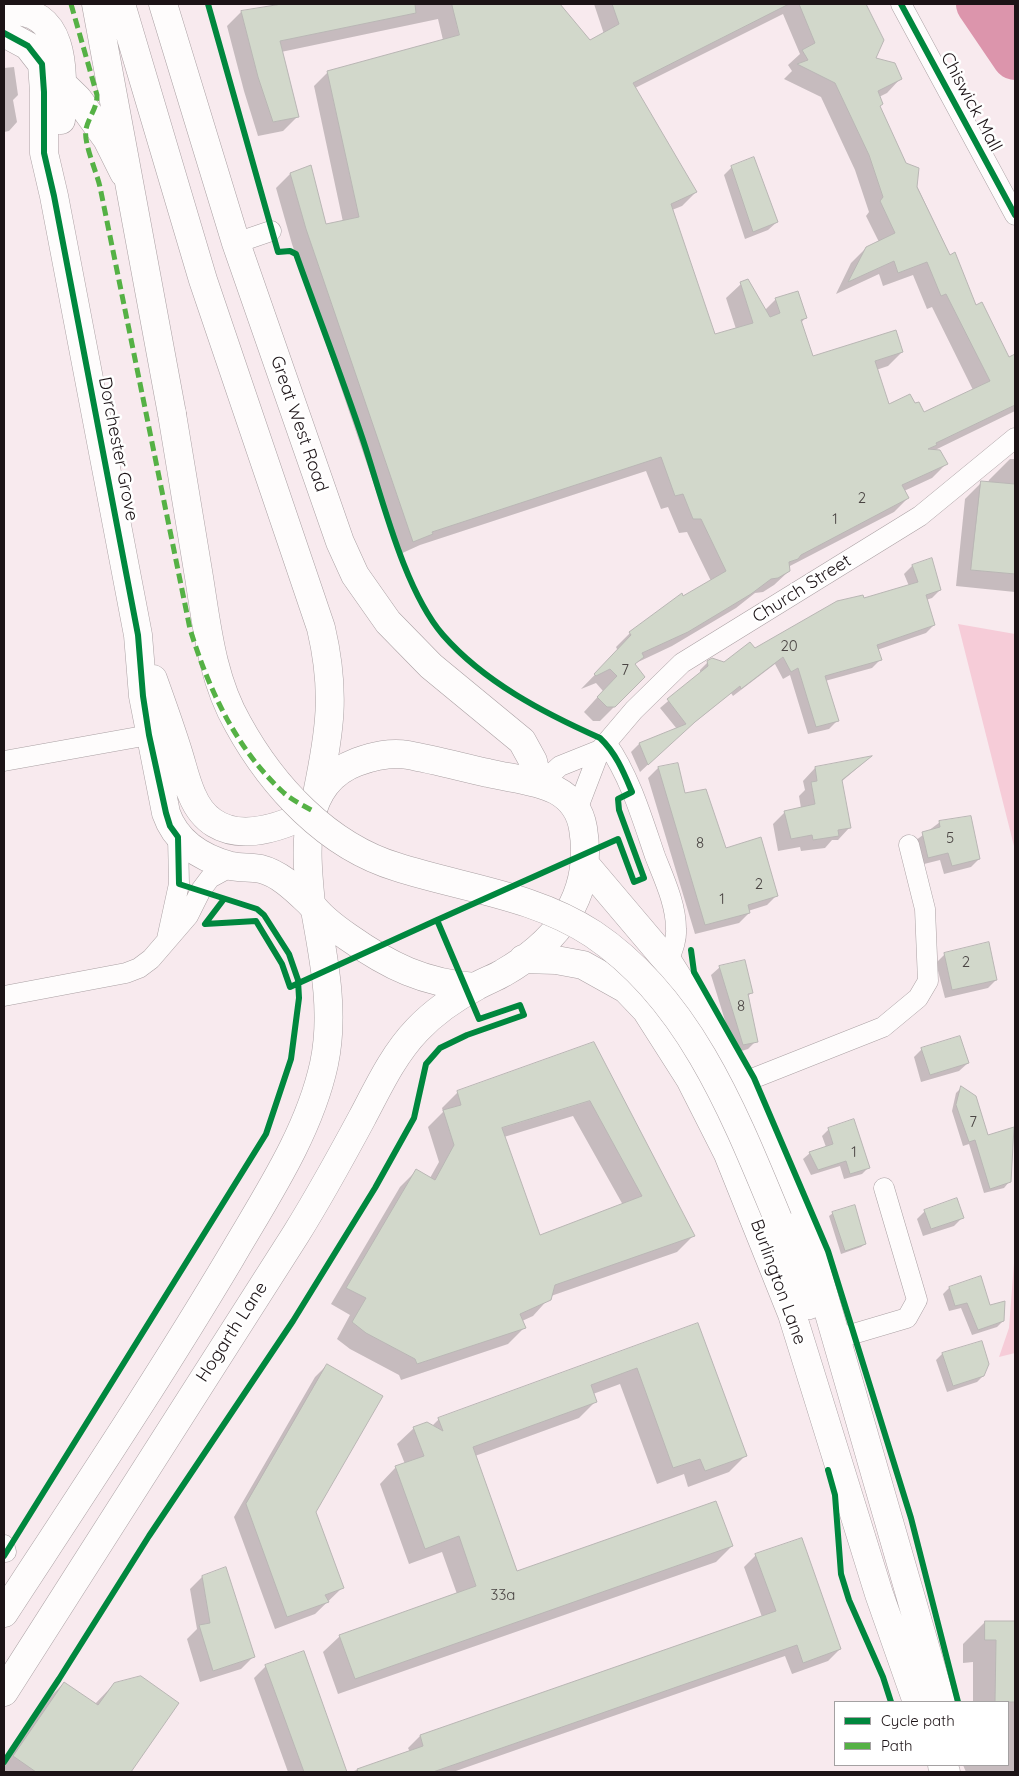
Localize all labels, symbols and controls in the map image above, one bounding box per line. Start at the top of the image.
street label: Chiswick Mall [936,49,1006,155]
street label: Great West Road [266,353,332,495]
street label: Dorchester Grove [93,375,143,523]
house number: 2 [858,489,866,507]
house number: 1 [832,510,838,528]
street label: Church Street [749,550,855,628]
house number: 20 [780,637,798,655]
house number: 7 [621,661,629,679]
house number: 5 [946,829,954,847]
house number: 8 [696,834,704,852]
house number: 2 [755,875,763,893]
house number: 1 [719,890,725,908]
house number: 2 [962,953,970,971]
house number: 8 [737,997,745,1015]
house number: 7 [969,1113,977,1131]
house number: 1 [851,1143,857,1161]
street label: Burlington Lane [745,1216,811,1348]
street label: Hogarth Lane [192,1278,272,1386]
house number: 33a [491,1586,515,1604]
legend [834,1701,1009,1766]
text: Cycle path [881,1711,955,1730]
text: Path [881,1736,913,1755]

